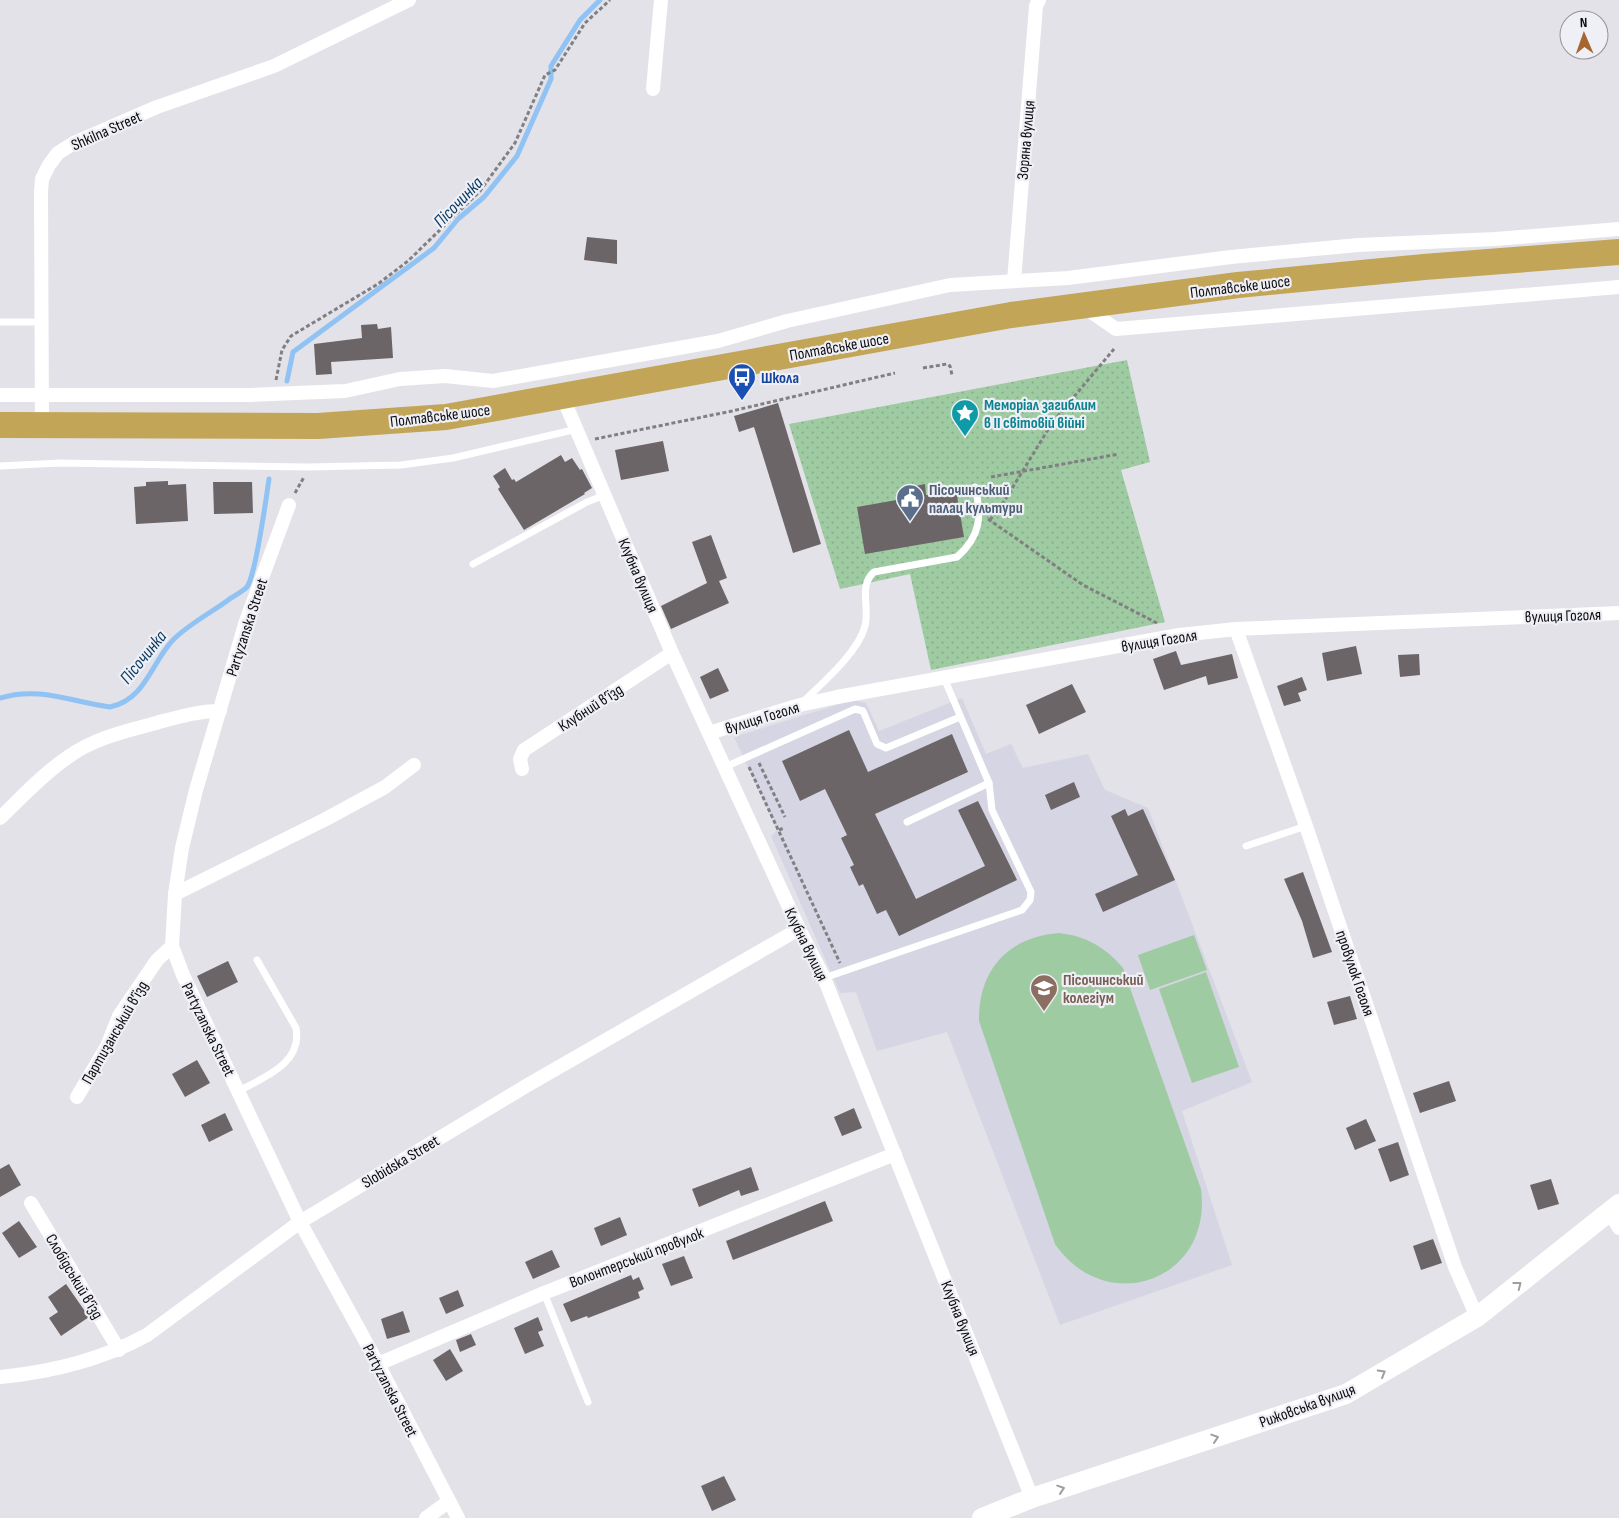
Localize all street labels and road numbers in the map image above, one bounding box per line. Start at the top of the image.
street label: Зоряна вулиця [1014,99,1039,181]
street label: Shkilna Street [68,107,145,155]
street label: Полтавське шосе [1189,272,1291,303]
street label: Полтавське шосе [788,329,890,366]
street label: Полтавське шосе [389,401,491,432]
street label: Клубна вулиця [613,535,662,616]
street label: Partyzanska Street [223,576,272,679]
street label: вулиця Гоголя [1525,606,1602,627]
street label: вулиця Гоголя [1120,626,1198,657]
street label: Клубний в’їзд [555,680,627,736]
street label: вулиця Гоголя [723,698,802,739]
street label: Клубна вулиця [780,905,832,984]
street label: провулок Гоголя [1331,928,1378,1019]
street label: Партизанський в’їзд [78,978,153,1088]
street label: Partyzanska Street [177,980,239,1080]
street label: Slobidska Street [359,1132,443,1193]
street label: Волонтерський провулок [567,1224,707,1293]
street label: Слобідський в’їзд [41,1231,107,1323]
street label: Клубна вулиця [936,1278,983,1359]
street label: Partyzanska Street [358,1341,421,1440]
street label: Рижовська вулиця [1257,1380,1358,1433]

